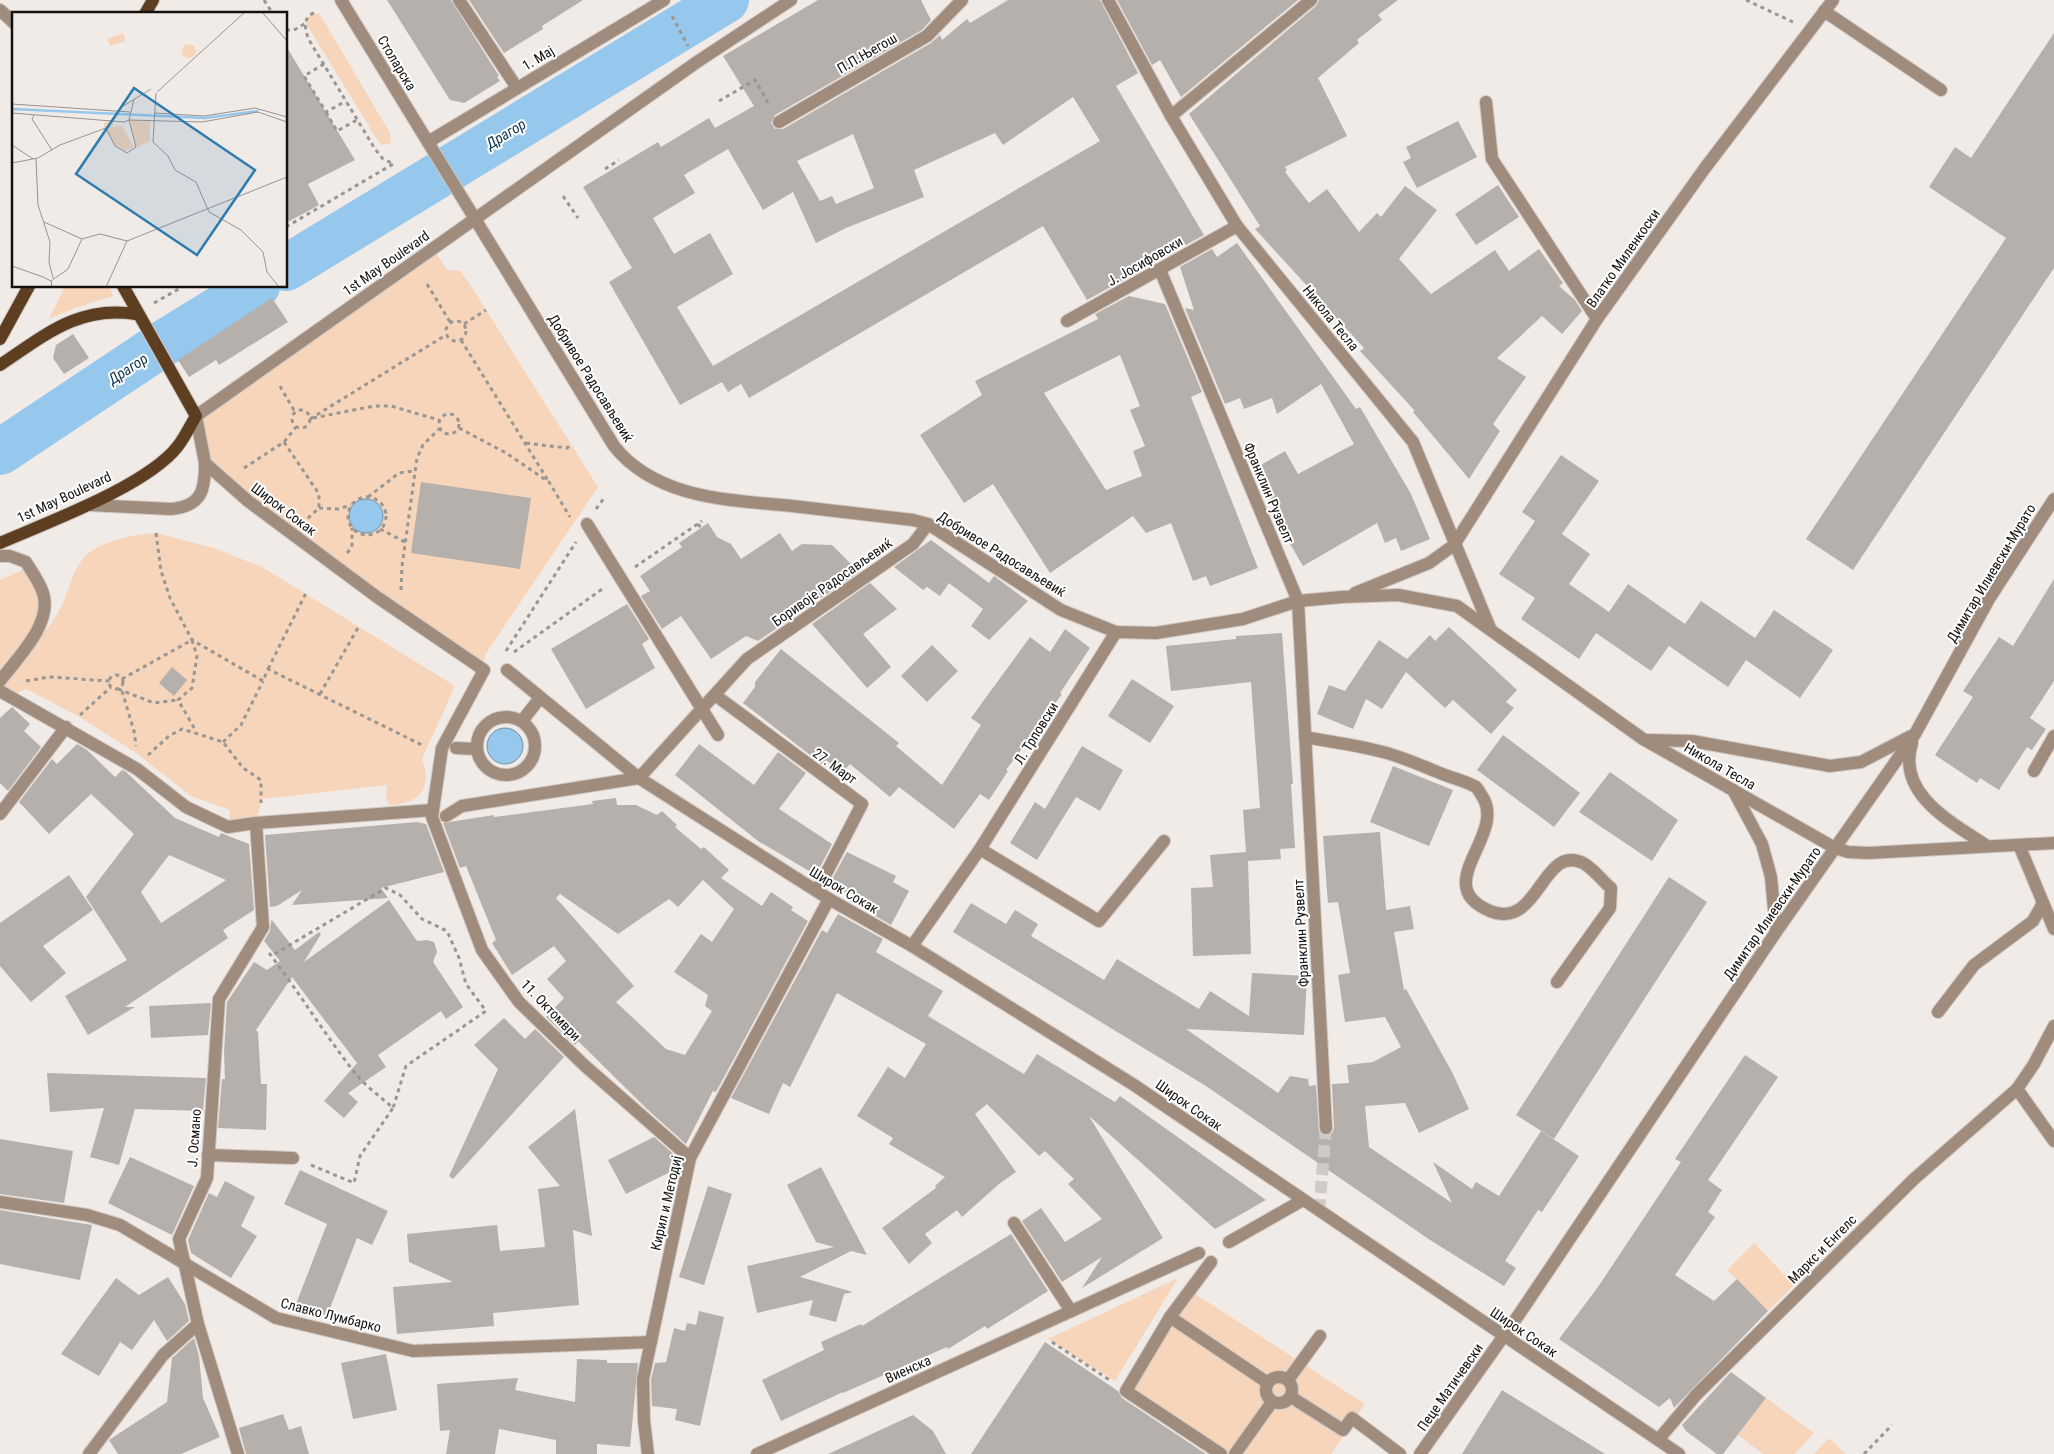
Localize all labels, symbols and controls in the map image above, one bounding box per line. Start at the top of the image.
inset map [12,12,288,288]
street label: П.П.Његош [834,30,900,76]
street label: Столарска [374,33,420,93]
street label: 1. Мај [519,42,557,74]
water label: Драгор [482,115,529,153]
street label: Влатко Миленкоски [1583,206,1663,310]
street label: 1st May Boulevard [340,227,432,299]
street label: Ј. Јосифовски [1105,233,1185,289]
street label: Никола Тесла [1300,282,1362,354]
street label: Добривое Радосављевиќ [545,311,637,445]
water label: Драгор [104,350,151,389]
street label: Франклин Рузвелт [1240,440,1298,546]
street label: 1st May Boulevard [15,468,113,526]
street label: Широк Сокак [248,479,320,539]
street label: Димитар Илиевски-Мурато [1943,501,2039,645]
street label: Добривое Радосављевиќ [935,508,1069,600]
street label: Боривоје Радосављевиќ [769,534,895,629]
street label: Л. Трповски [1011,699,1061,767]
street label: Никола Тесла [1682,739,1758,793]
street label: 27. Март [810,745,860,787]
street label: Димитар Илиевски-Мурато [1720,844,1824,982]
street label: Широк Сокак [807,863,882,917]
street label: Франклин Рузвелт [1290,879,1312,987]
street label: 11. Октомври [518,976,584,1044]
street label: Широк Сокак [1153,1076,1226,1134]
street label: Ј. Османо [184,1108,204,1168]
street label: Кирил и Методиј [647,1154,685,1252]
street label: Маркс и Енгелс [1784,1211,1860,1287]
street label: Славко Лумбарко [279,1295,383,1335]
street label: Широк Сокак [1487,1304,1561,1360]
street label: Пеце Матичевски [1414,1340,1486,1434]
street label: Виенска [883,1352,933,1386]

